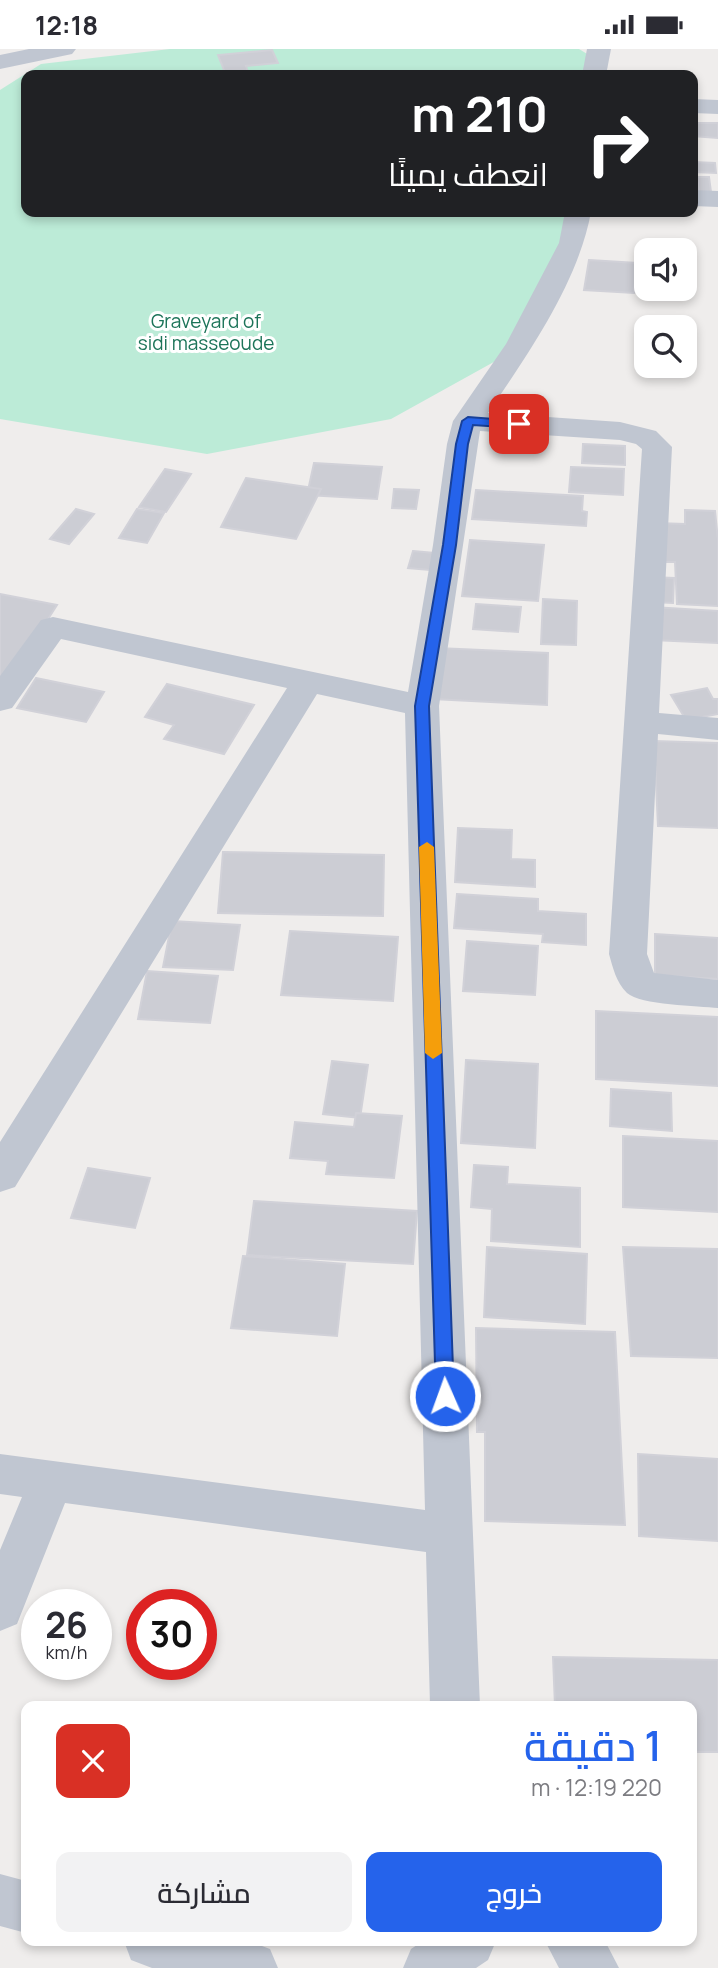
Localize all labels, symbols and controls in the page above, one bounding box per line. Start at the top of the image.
text: 12:18 [35,7,98,43]
text: 210 m [411,80,548,147]
icon: right [572,98,663,189]
text: انعطف يمينًا [388,152,548,196]
map controls [634,238,697,378]
button: sound [634,238,697,301]
park label: Graveyard of sidi masseoude [138,308,274,356]
button: search [634,315,697,378]
pin [489,394,549,454]
icon: arrive [500,405,538,443]
position arrow [408,1359,482,1433]
speed limit sign: 30 [126,1589,217,1680]
text: 26 [45,1601,88,1649]
text: km/h [46,1640,87,1664]
text: 1 دقيقة [524,1716,662,1774]
button: close [56,1724,130,1798]
text: 220 m · 12:19 [531,1771,662,1803]
button: مشاركة [56,1852,352,1932]
button: خروج [366,1852,662,1932]

